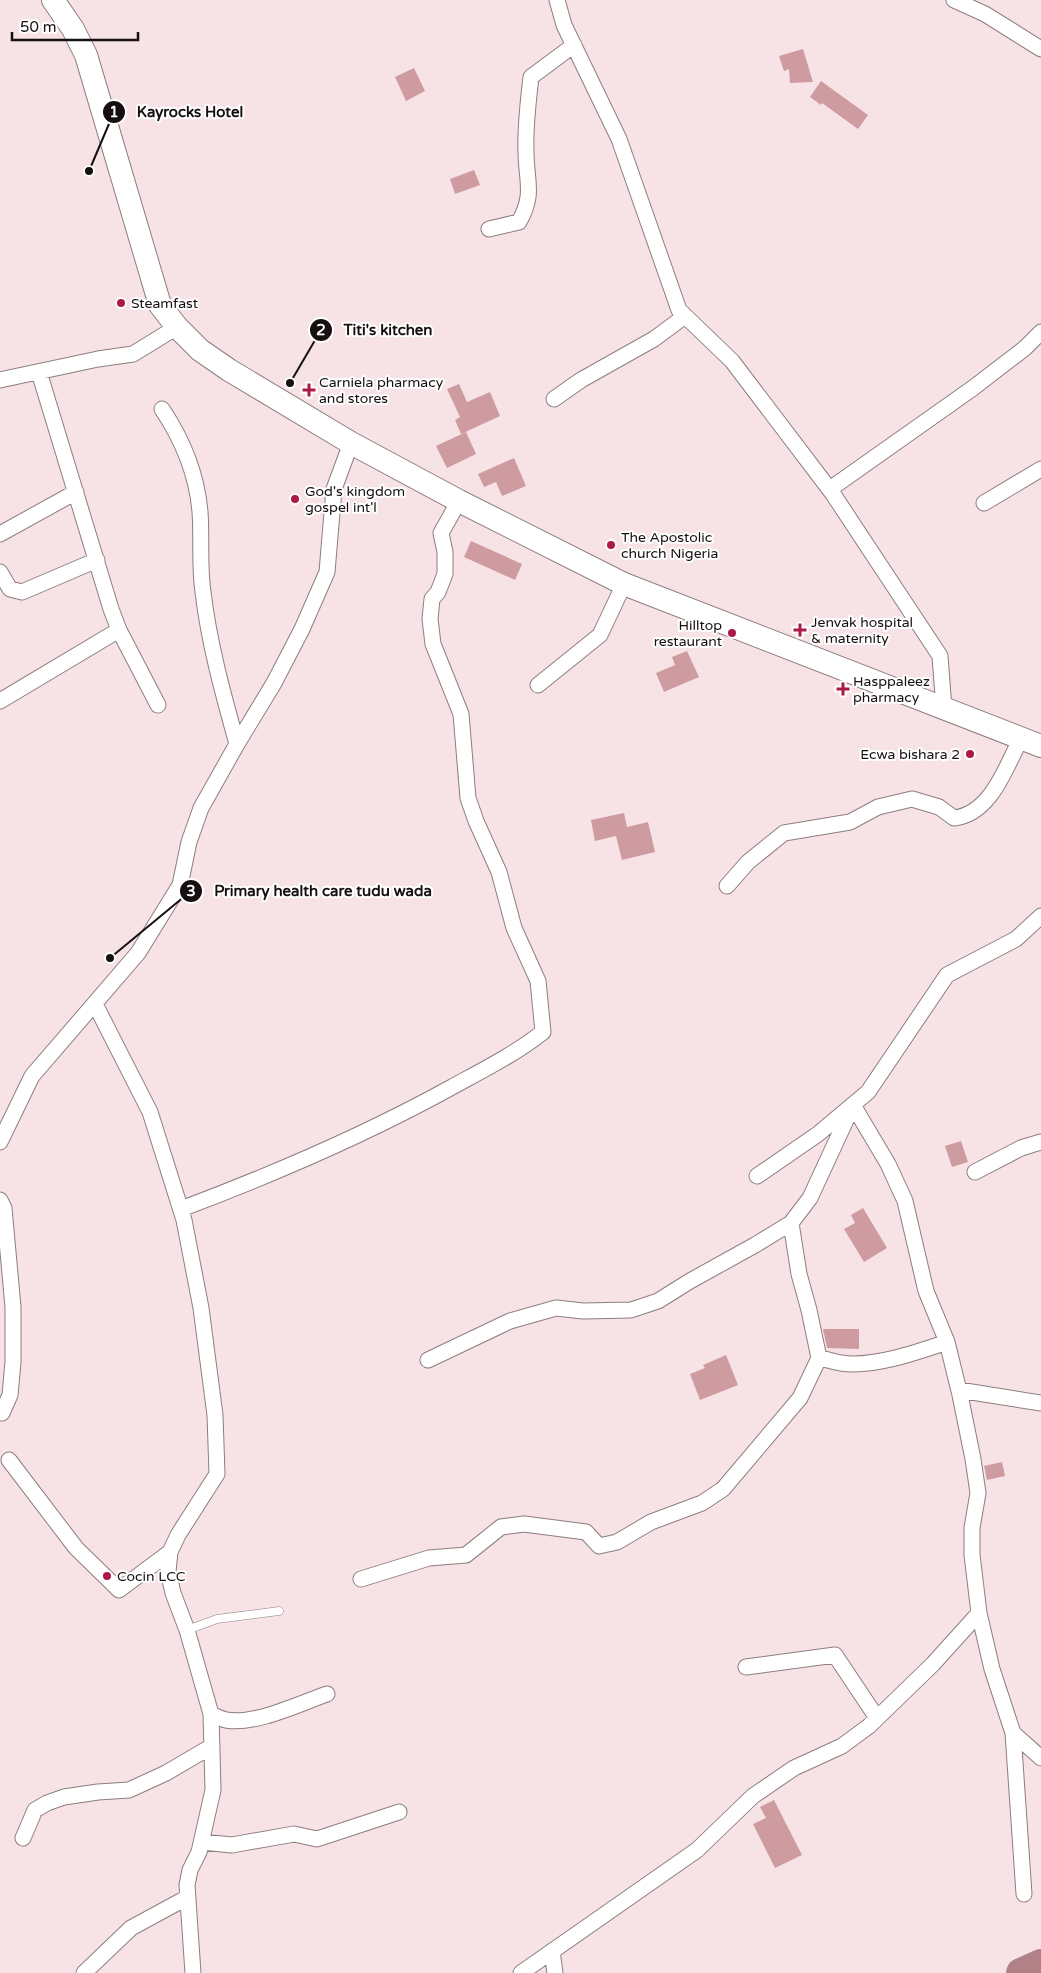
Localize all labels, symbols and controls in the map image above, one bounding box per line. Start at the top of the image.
scale bar [12,10,139,42]
text: 50 m [20,18,57,36]
callout: Kayrocks Hotel [102,97,253,127]
text: 1 [109,103,119,121]
text: Kayrocks Hotel [137,103,243,122]
place label: Steamfast [131,295,199,312]
marker: Steamfast [115,297,127,309]
callout: Titi's kitchen [309,315,443,345]
text: 2 [316,321,326,339]
text: Titi's kitchen [343,321,432,339]
place label: Carniela pharmacy and stores [319,374,444,407]
marker: Carniela pharmacy and stores [303,384,315,396]
place label: God's kingdom gospel int'l [305,483,405,516]
marker: God's kingdom gospel int'l [289,493,301,505]
place label: The Apostolic church Nigeria [621,529,718,562]
marker: The Apostolic church Nigeria [605,539,617,551]
place label: Jenvak hospital & maternity [811,614,913,647]
place label: Hilltop restaurant [654,617,723,650]
marker: Jenvak hospital & maternity [793,623,807,637]
marker: Hilltop restaurant [726,627,738,639]
place label: Hasppaleez pharmacy [853,673,930,706]
marker: Hasppaleez pharmacy [837,683,849,695]
place label: Ecwa bishara 2 [860,746,960,763]
marker: Ecwa bishara 2 [964,748,976,760]
callout: Primary health care tudu wada [179,876,441,906]
text: 3 [186,882,196,900]
text: Primary health care tudu wada [214,882,432,901]
place label: Cocin LCC [117,1568,186,1585]
marker: Cocin LCC [101,1570,113,1582]

